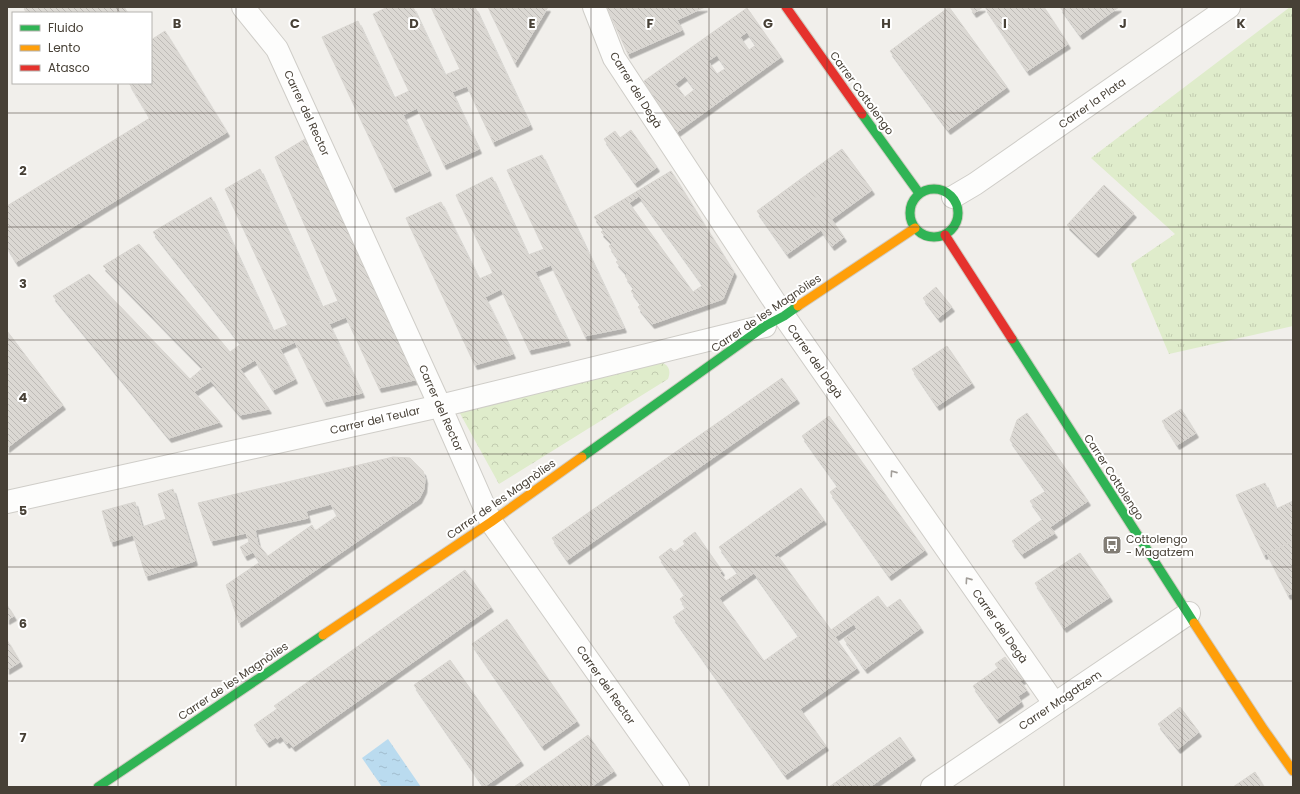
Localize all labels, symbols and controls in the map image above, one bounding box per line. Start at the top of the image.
legend [12,12,152,84]
text: B [173,14,182,33]
text: C [290,14,300,33]
text: D [409,14,419,33]
text: E [528,14,536,33]
text: F [646,14,654,33]
text: G [763,14,773,33]
text: H [881,14,891,33]
text: I [1003,14,1007,33]
text: J [1119,14,1127,33]
text: K [1236,14,1246,33]
text: Fluido [48,19,84,36]
text: Lento [48,39,81,56]
street label: Carrer Cottolengo [826,48,898,138]
street label: Carrer del Degà [606,49,666,131]
text: Atasco [48,59,90,76]
street label: Carrer del Rector [280,67,334,159]
street label: Carrer la Plata [1055,74,1129,132]
text: 2 [19,161,27,180]
street label: Carrer de les Magnòlies [708,270,824,356]
text: 3 [19,274,27,293]
street label: Carrer del Degà [783,321,847,401]
street label: Carrer del Rector [415,362,467,454]
text: 4 [19,388,28,407]
street label: Carrer del Teular [328,402,422,438]
street label: Carrer Cottolengo [1080,431,1148,523]
street label: Carrer de les Magnòlies [443,455,559,543]
one-way arrow [890,470,898,477]
text: 5 [19,501,27,520]
place label: Cottolengo - Magatzem [1126,531,1194,560]
bus stop icon: Cottolengo - Magatzem [1101,534,1123,556]
one-way arrow [966,577,973,584]
street label: Carrer del Degà [968,586,1032,666]
text: 6 [19,614,27,633]
street label: Carrer de les Magnòlies [175,638,291,724]
street label: Carrer del Rector [573,642,639,728]
street label: Carrer Magatzem [1015,666,1105,734]
text: 7 [20,728,27,747]

